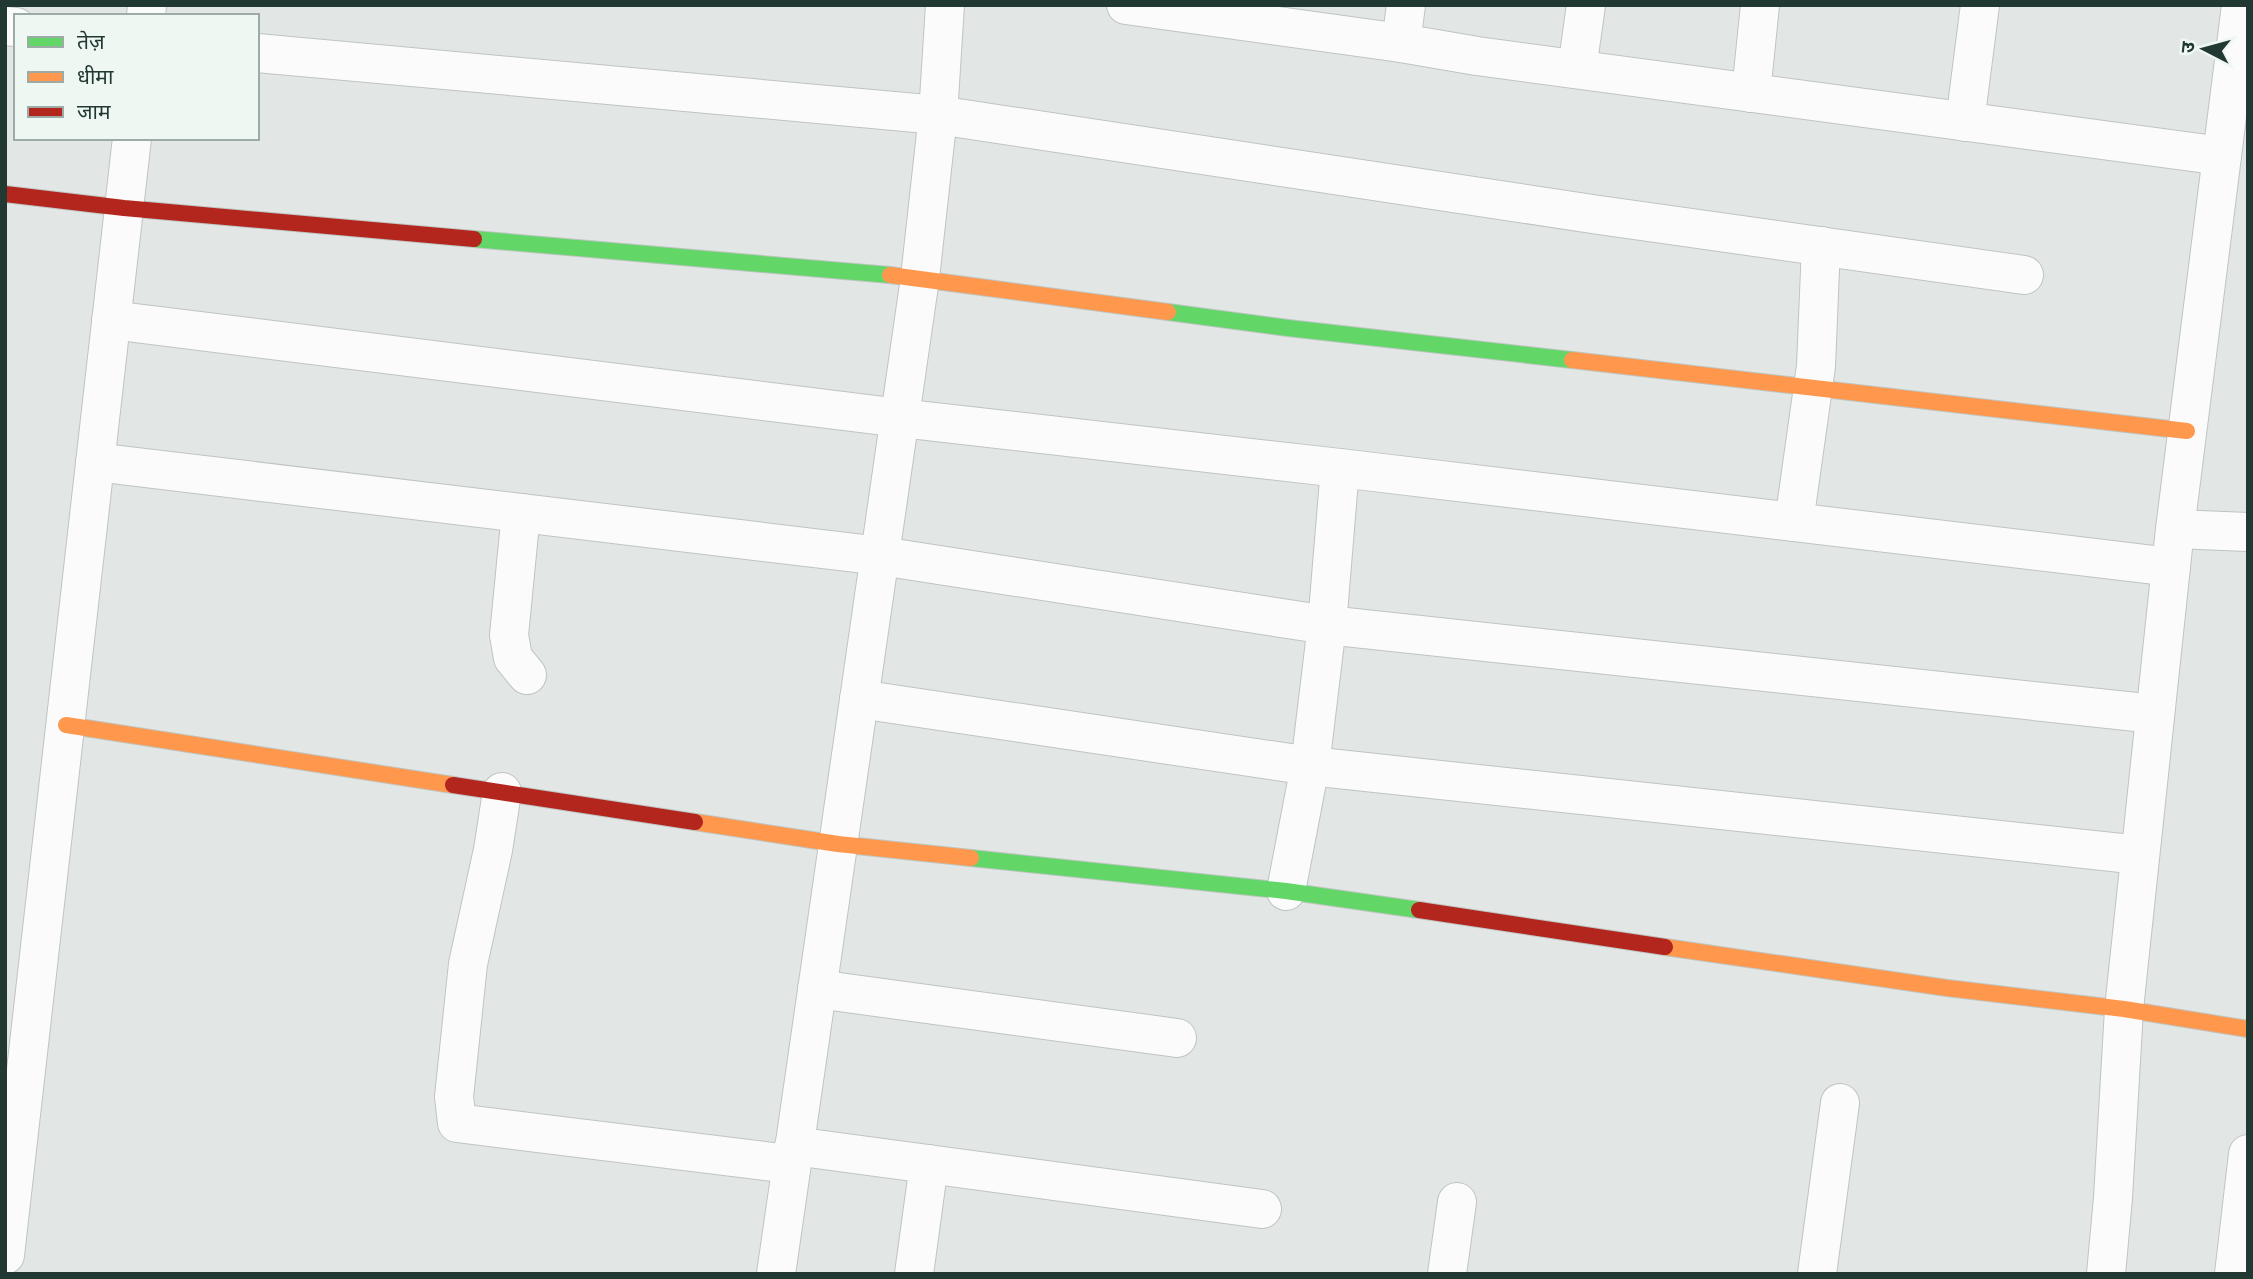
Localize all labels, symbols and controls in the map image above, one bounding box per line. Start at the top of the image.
legend [14,14,259,140]
north arrow [2169,14,2239,84]
text: तेज़ [77,30,105,54]
text: उ [2177,40,2200,54]
text: धीमा [77,65,114,89]
text: जाम [77,100,111,124]

